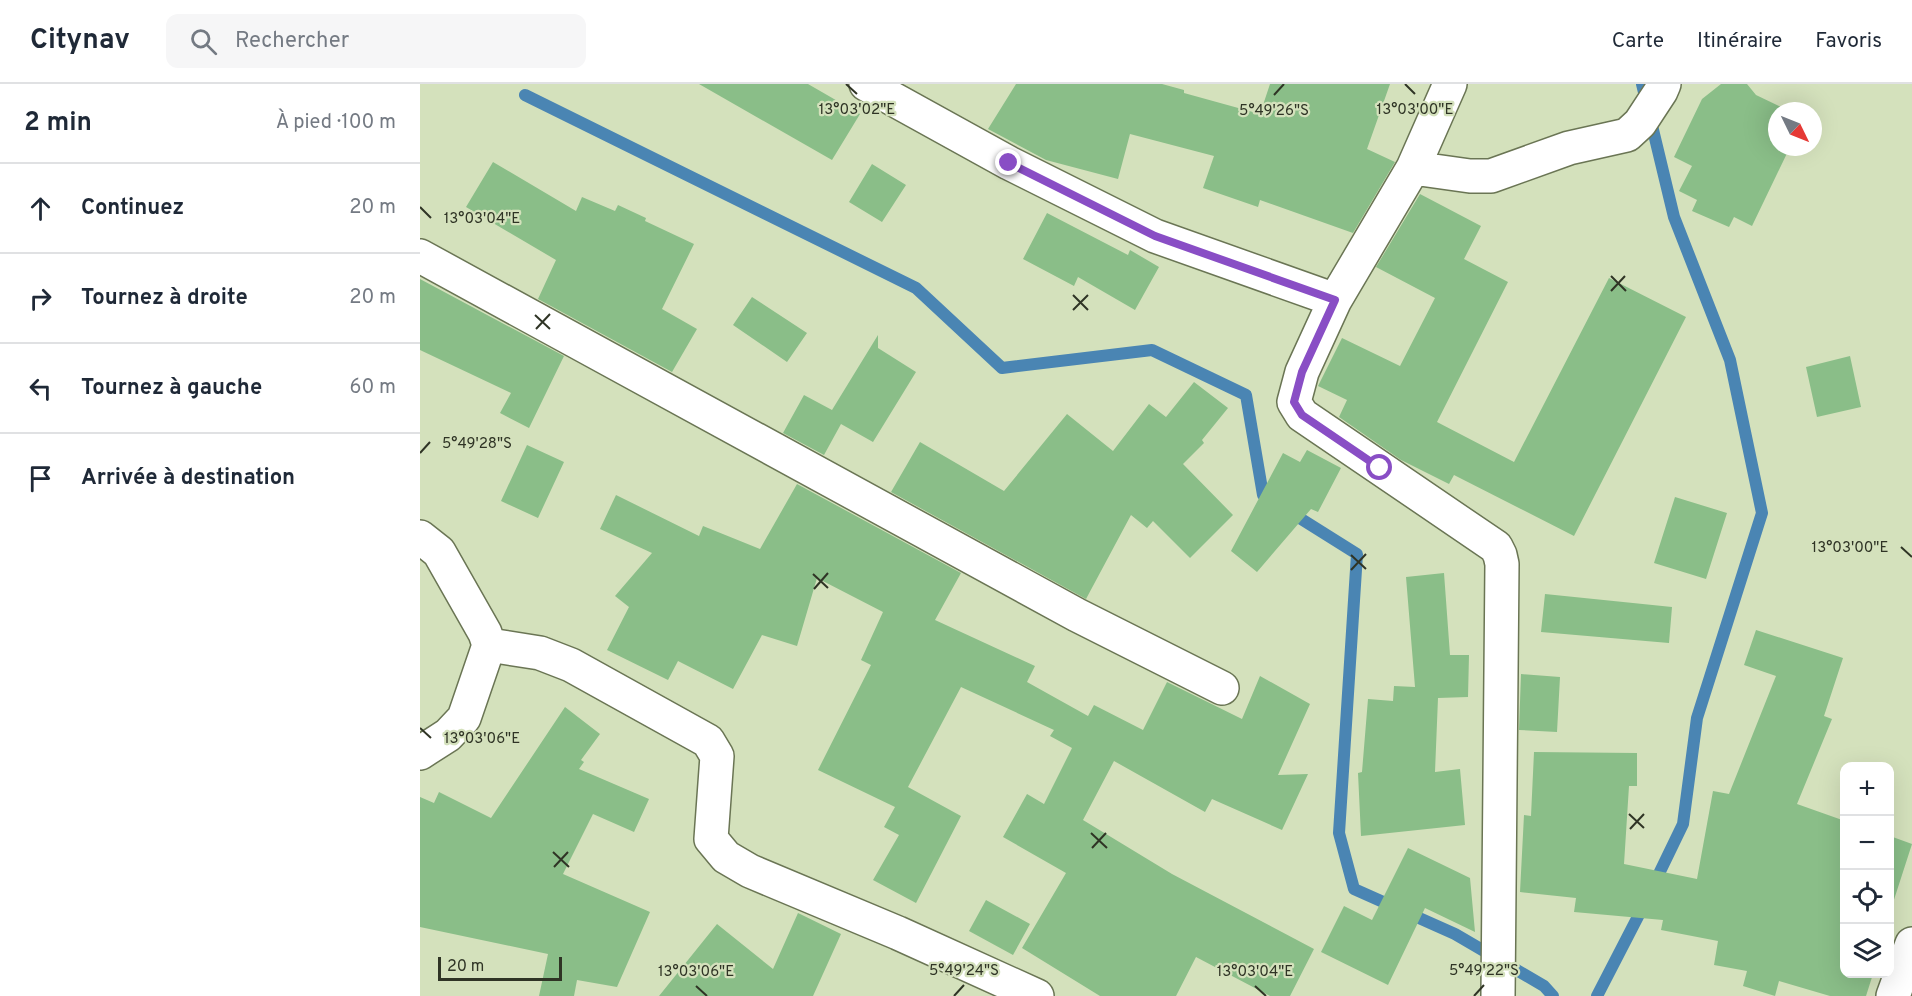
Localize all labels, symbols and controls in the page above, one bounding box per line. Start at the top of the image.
search box [166,14,586,68]
text: Citynav [30,23,130,59]
icon: search [187,25,220,58]
text: Rechercher [235,28,349,55]
text: Carte [1612,28,1664,55]
text: Itinéraire [1697,28,1782,55]
text: Favoris [1815,28,1882,55]
text: 13°03'02"E [819,101,895,120]
text: 13°03'00"E [1377,101,1453,120]
text: 5°49'26"S [1239,102,1309,121]
north arrow [1768,102,1822,156]
text: 2 min [24,107,92,140]
text: À pied · 100 m [276,110,396,136]
route end [995,149,1021,175]
icon: ahead [24,192,57,225]
text: Continuez [81,195,184,222]
text: 20 m [349,195,396,221]
text: 13°03'04"E [444,210,520,229]
icon: right [24,282,57,315]
text: Tournez à droite [81,285,248,312]
text: 20 m [349,285,396,311]
icon: left [24,372,57,405]
text: Tournez à gauche [81,375,262,402]
text: 60 m [350,375,396,401]
text: 5°49'28"S [442,435,512,454]
route start [1366,454,1392,480]
icon: arrive [24,462,57,495]
text: Arrivée à destination [81,465,295,492]
text: 13°03'00"E [1812,539,1888,558]
text: 13°03'06"E [444,730,520,749]
map controls [1840,762,1894,978]
button: + [1840,762,1894,816]
button: − [1840,816,1894,870]
button: locate [1840,870,1894,924]
button: layers [1840,924,1894,978]
scale bar [438,954,562,982]
text: 20 m [447,957,484,977]
text: 5°49'24"S [929,962,999,981]
text: 5°49'22"S [1449,962,1519,981]
text: 13°03'06"E [658,963,734,982]
text: 13°03'04"E [1217,963,1293,982]

